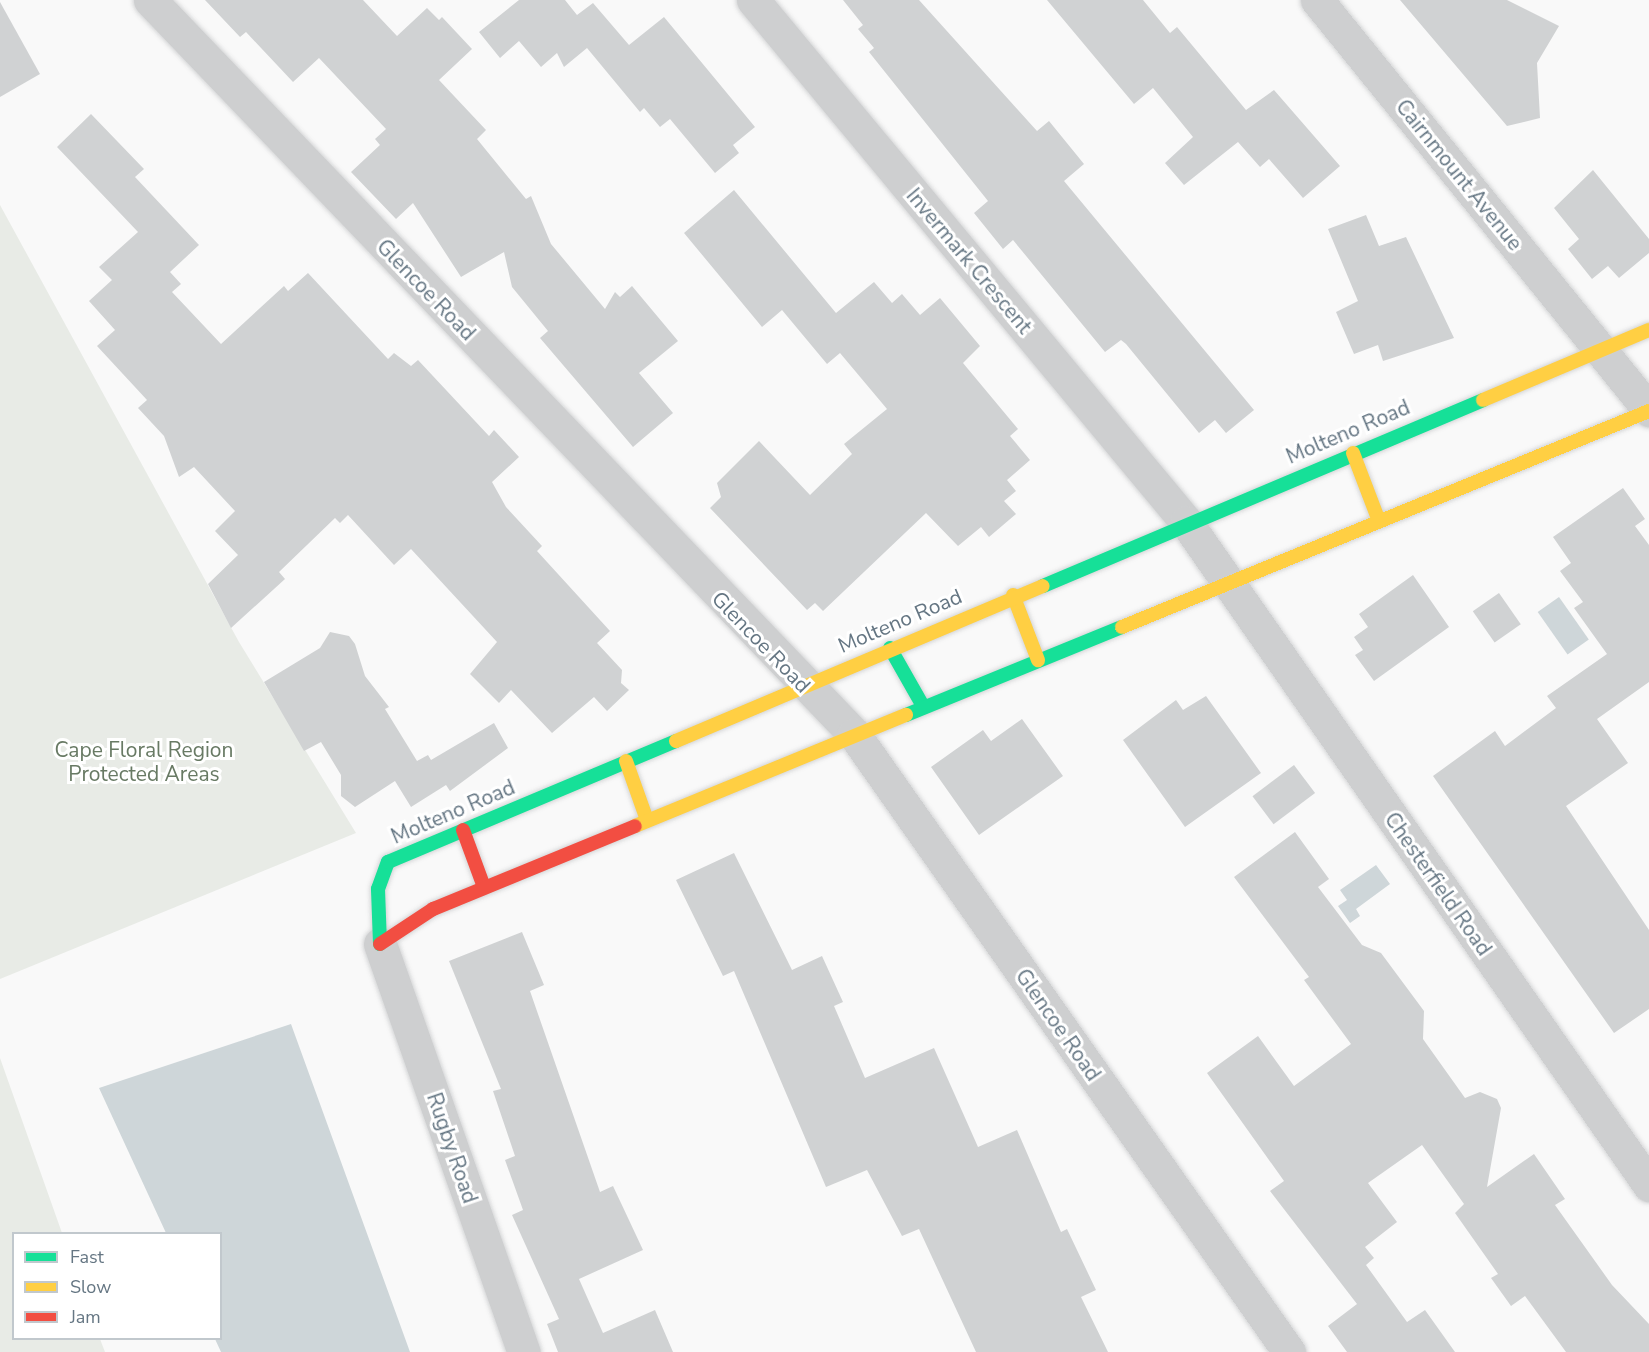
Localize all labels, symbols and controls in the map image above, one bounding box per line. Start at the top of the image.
street label: Cairnmount Avenue [1390,94,1528,256]
street label: Invermark Crescent [901,183,1037,339]
street label: Glencoe Road [371,234,481,346]
street label: Molteno Road [1282,395,1414,469]
street label: Molteno Road [834,584,966,658]
street label: Glencoe Road [706,586,816,698]
park label: Cape Floral Region Protected Areas [55,737,233,787]
street label: Molteno Road [387,775,519,849]
street label: Chesterfield Road [1379,807,1497,961]
street label: Glencoe Road [1010,964,1106,1086]
street label: Rugby Road [421,1089,483,1207]
legend [12,1232,222,1340]
text: Fast [70,1245,104,1269]
text: Slow [70,1275,111,1299]
text: Jam [70,1305,101,1329]

